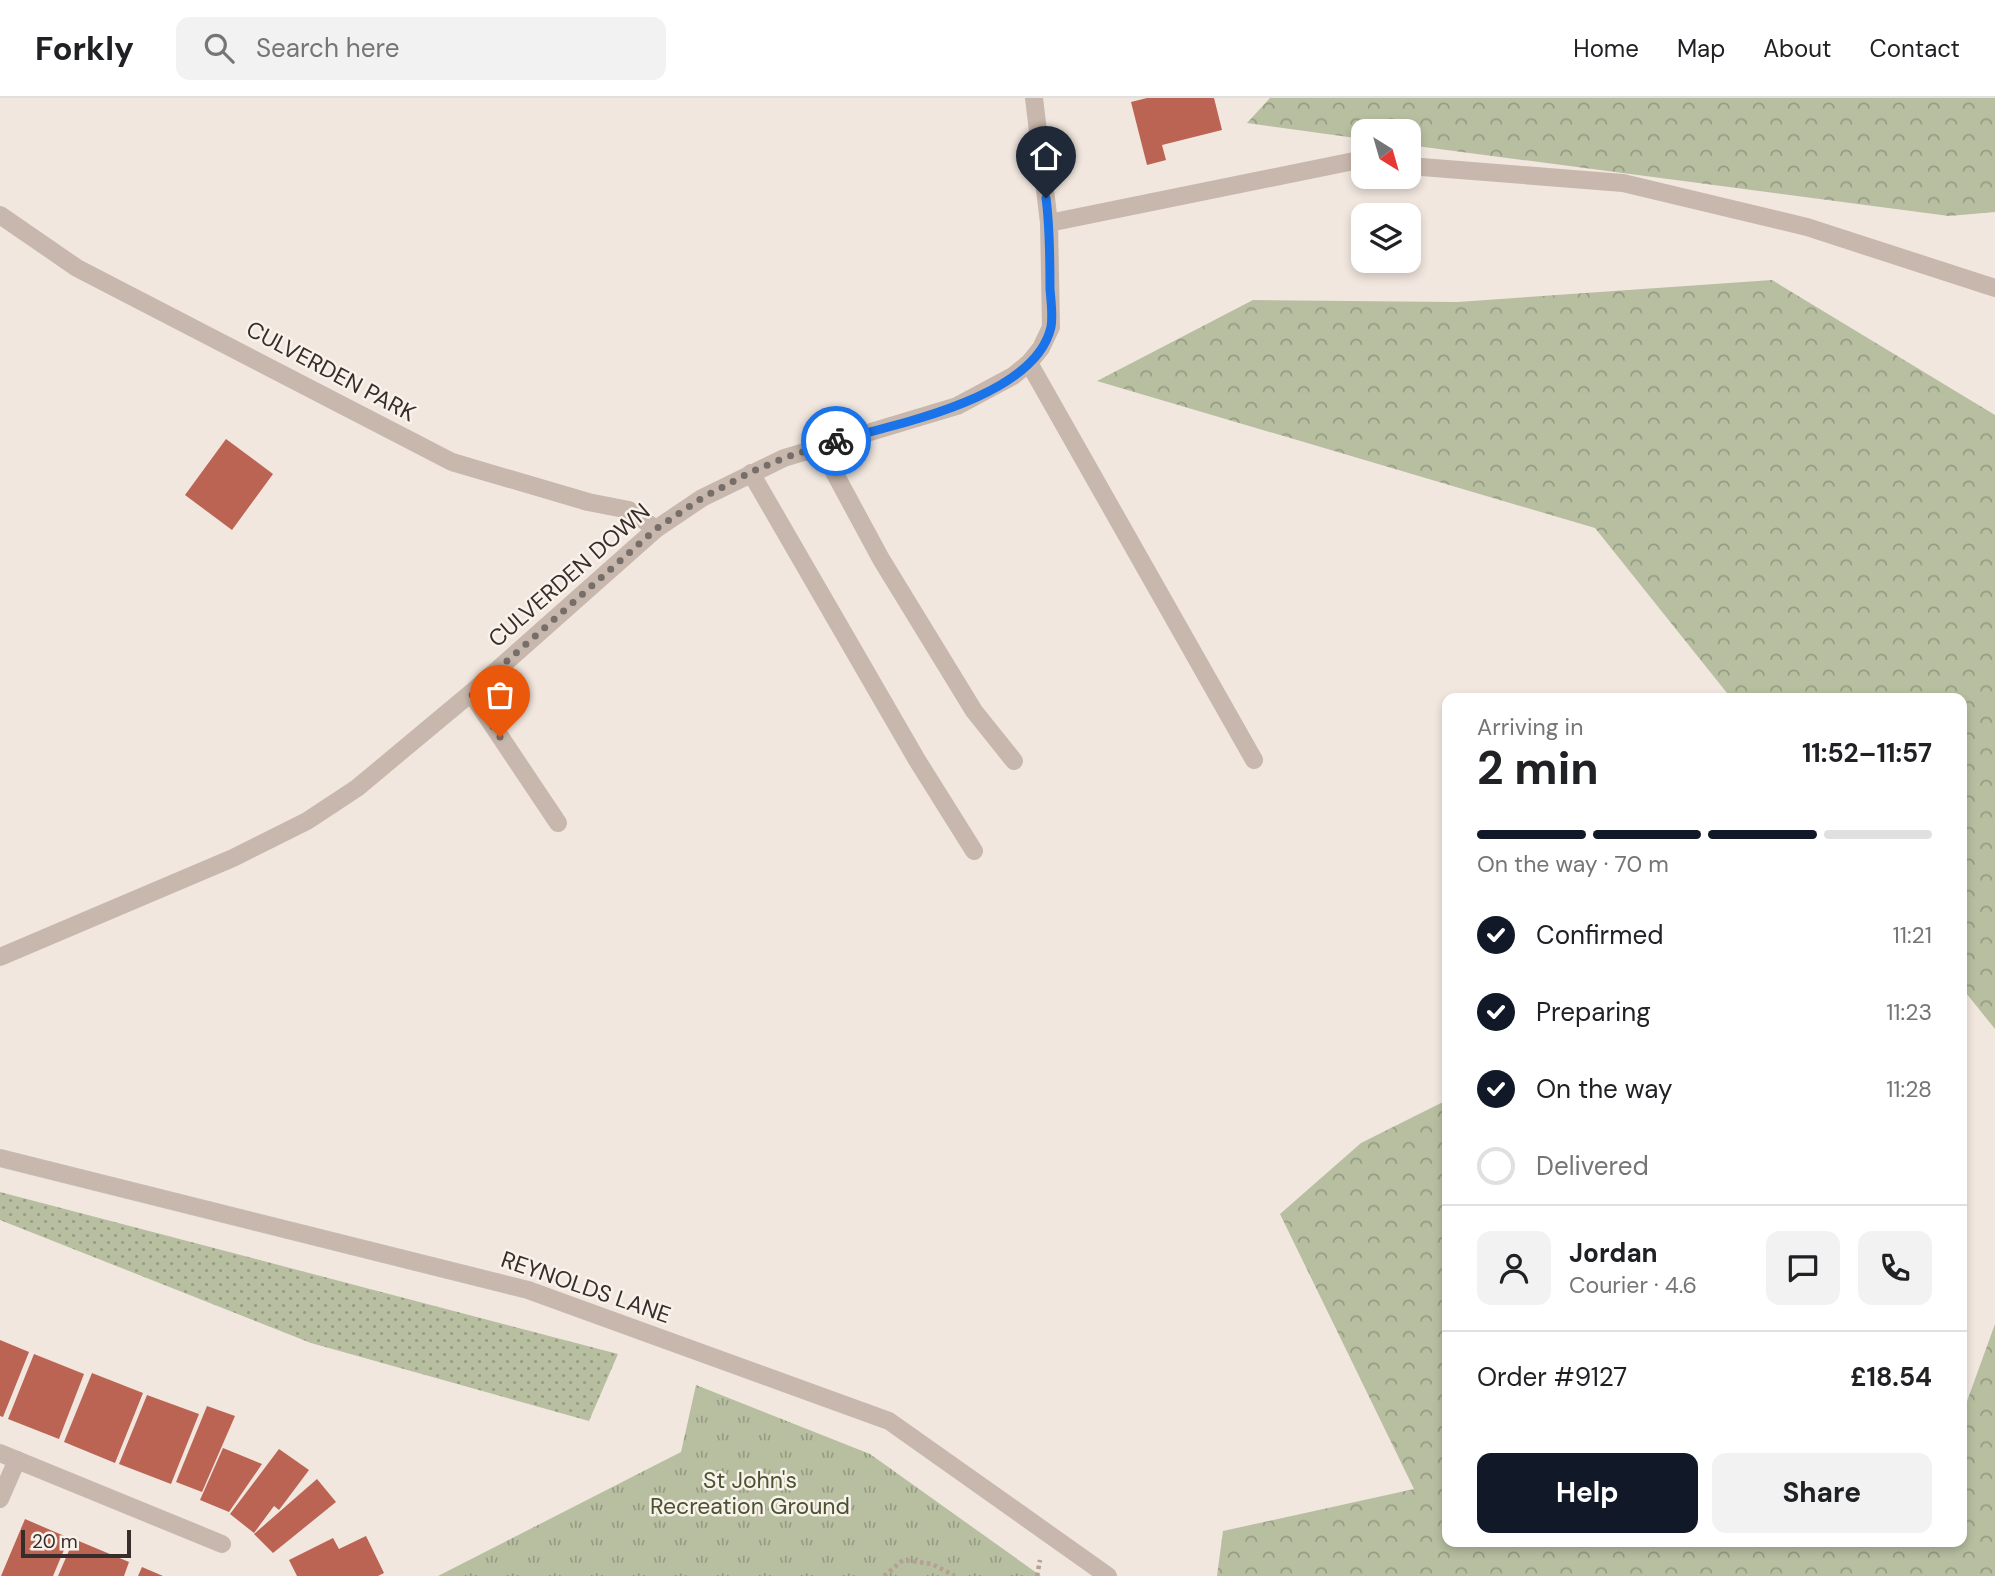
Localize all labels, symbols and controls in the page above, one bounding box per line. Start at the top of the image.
search box [176,17,666,80]
text: Forkly [35,27,134,70]
icon: search [200,29,238,67]
text: Search here [256,31,399,65]
text: Home [1573,33,1639,64]
text: Map [1677,33,1725,64]
text: About [1763,33,1832,64]
text: Contact [1870,33,1960,64]
north arrow [1351,119,1421,189]
map controls [1351,119,1421,273]
pin [1016,126,1076,198]
icon: home [1027,137,1065,175]
button: layers [1351,203,1421,273]
street label: CULVERDEN PARK [241,314,421,428]
courier [801,406,871,476]
icon: bike [817,422,855,460]
street label: CULVERDEN DOWN [482,496,656,654]
pin [470,665,530,737]
icon: bag [481,676,519,714]
text: Arriving in [1477,712,1583,742]
text: 11:52–11:57 [1802,736,1932,770]
text: 2 min [1477,738,1599,798]
text: On the way · 70 m [1477,849,1669,879]
icon: check [1477,916,1515,954]
text: Confirmed [1536,918,1663,952]
text: 11:21 [1893,920,1932,950]
icon: check [1477,993,1515,1031]
text: Preparing [1536,995,1651,1029]
text: 11:23 [1886,997,1932,1027]
icon: check [1477,1070,1515,1108]
text: On the way [1536,1072,1672,1106]
text: 11:28 [1886,1074,1932,1104]
text: Delivered [1536,1149,1649,1183]
button: person [1477,1231,1551,1305]
button: chat [1766,1231,1840,1305]
button: phone [1858,1231,1932,1305]
text: Jordan [1569,1236,1658,1270]
street label: REYNOLDS LANE [497,1244,675,1330]
text: Courier · 4.6 [1569,1270,1697,1300]
text: Order #9127 [1477,1360,1627,1394]
text: £18.54 [1850,1360,1932,1394]
button: Help [1477,1453,1698,1533]
button: Share [1712,1453,1932,1533]
park label: St John's Recreation Ground [650,1465,850,1521]
scale bar [21,1527,131,1559]
text: 20 m [32,1529,78,1554]

